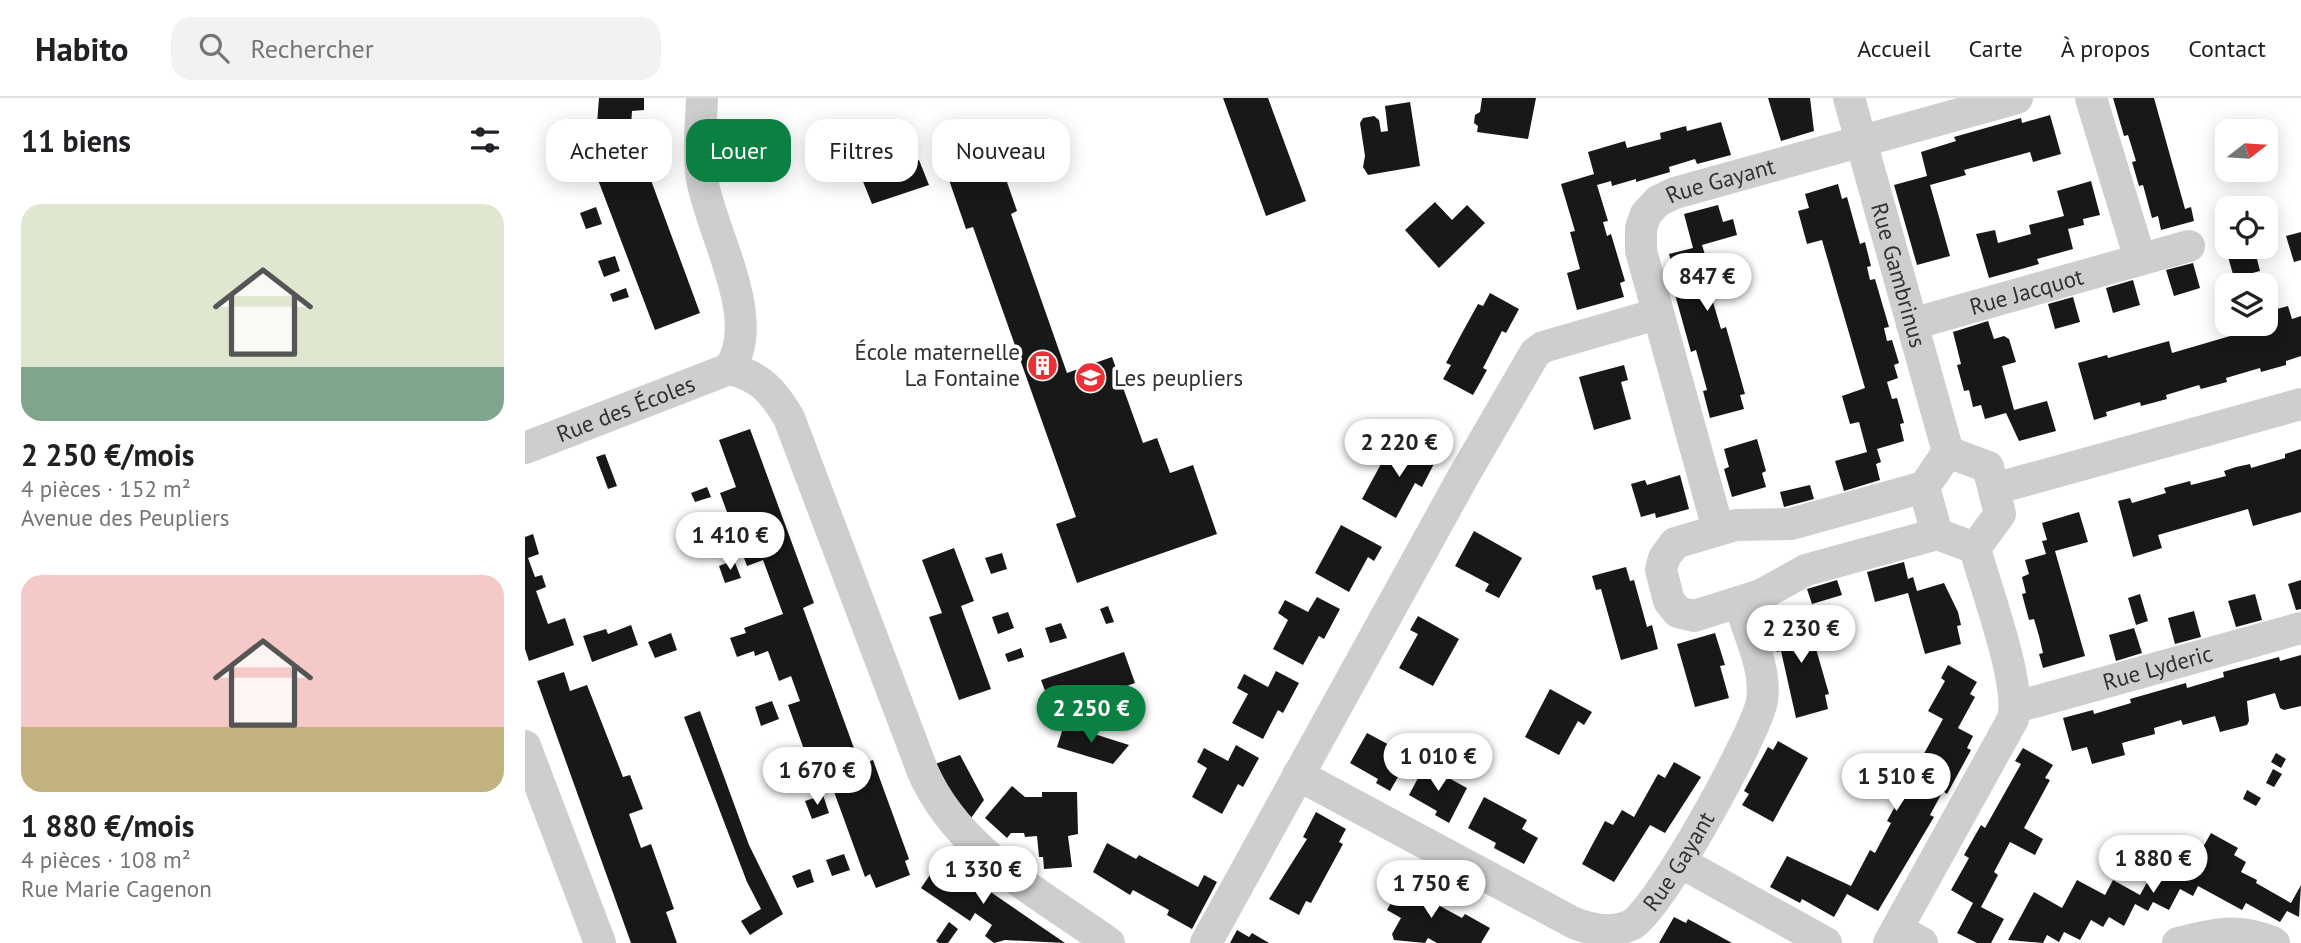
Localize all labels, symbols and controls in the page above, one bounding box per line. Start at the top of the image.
search box [171,17,661,80]
text: Habito [35,27,129,70]
icon: search [195,29,233,67]
text: Rechercher [251,32,374,65]
text: Accueil [1857,33,1931,64]
text: Carte [1969,33,2023,64]
text: À propos [2061,33,2150,64]
text: Contact [2188,33,2266,64]
chip: Acheter [546,119,672,182]
chip: Louer [686,119,791,182]
chip: Filtres [805,119,918,182]
chip: Nouveau [932,119,1070,182]
north arrow [2215,119,2279,182]
map controls [2215,119,2278,336]
text: 11 biens [21,121,131,160]
icon: filters [466,121,504,159]
street label: Rue Gayant [1661,151,1778,209]
button: locate [2215,196,2278,259]
street label: Rue Gambrinus [1865,199,1933,351]
icon: home [200,249,326,375]
pin: 847 € [1658,254,1756,313]
text: 847 € [1679,261,1735,290]
street label: Rue Jacquot [1966,261,2087,321]
button: layers [2215,273,2278,336]
place label: École maternelle La Fontaine [854,337,1020,392]
building icon: École maternelle La Fontaine [1026,348,1060,382]
school or university icon: Les peupliers [1074,361,1108,395]
place label: Les peupliers [1114,363,1243,392]
street label: Rue des Écoles [552,369,699,448]
pin: 2 220 € [1334,420,1464,479]
text: 2 220 € [1361,427,1437,456]
text: 2 250 €/mois [21,435,194,474]
text: 4 pièces · 152 m² [21,474,191,503]
text: Avenue des Peupliers [21,503,229,532]
pin: 1 410 € [665,512,795,572]
text: 1 410 € [692,520,768,549]
pin: 2 230 € [1736,606,1866,665]
text: 2 230 € [1763,613,1839,642]
icon: home [200,620,326,746]
street label: Rue Lyderic [2099,638,2216,696]
pin: 2 250 € [1026,686,1156,745]
text: 2 250 € [1053,693,1129,722]
pin: 1 010 € [1373,734,1503,793]
text: 1 010 € [1400,741,1476,770]
pin: 1 670 € [752,748,882,807]
pin: 1 510 € [1831,754,1961,813]
text: 1 670 € [779,755,855,784]
text: 1 510 € [1858,761,1934,790]
text: 1 880 €/mois [21,806,194,845]
street label: Rue Gayant [1636,806,1720,917]
pin: 1 880 € [2088,836,2218,895]
text: 1 880 € [2115,843,2191,872]
text: 4 pièces · 108 m² [21,845,191,874]
pin: 1 330 € [918,846,1048,906]
text: 1 330 € [945,854,1021,883]
pin: 1 750 € [1366,860,1496,920]
text: 1 750 € [1393,868,1469,897]
text: Rue Marie Cagenon [21,874,212,903]

